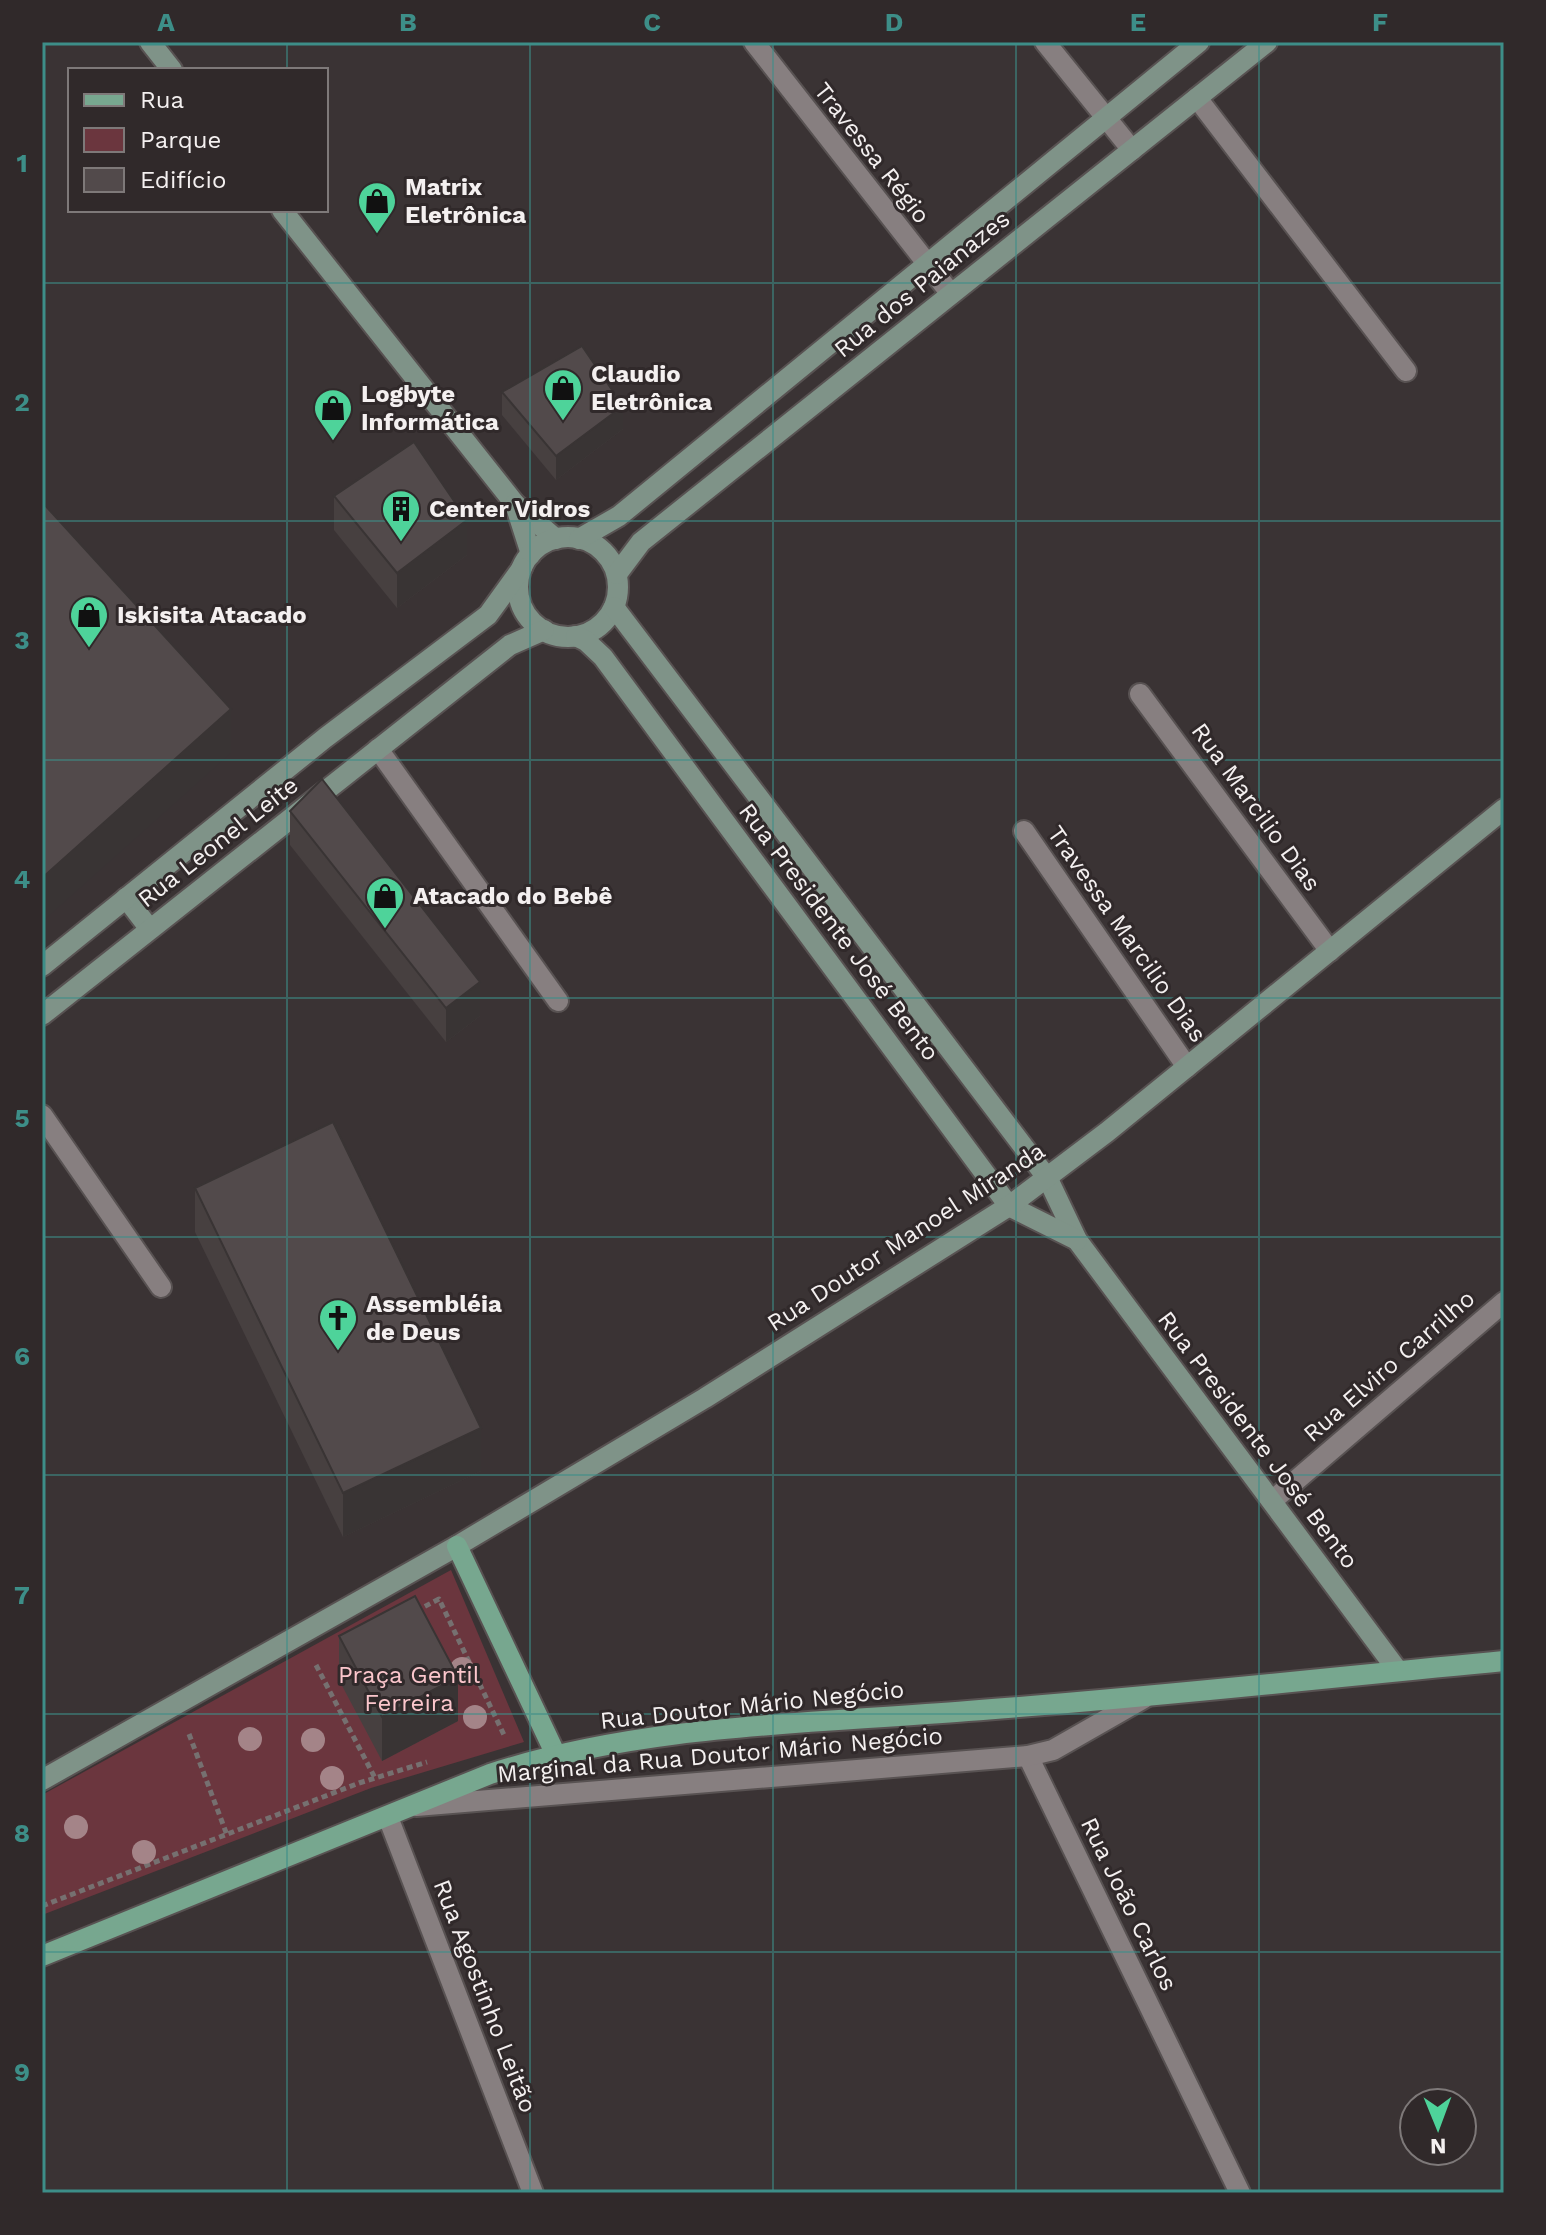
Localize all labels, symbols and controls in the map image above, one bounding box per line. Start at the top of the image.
text: A [157,7,175,37]
text: B [399,7,417,37]
text: C [643,7,661,37]
text: D [885,7,903,37]
text: E [1130,7,1146,37]
text: F [1372,7,1388,37]
legend [68,68,328,212]
street label: Travessa Régio [808,77,936,229]
text: Rua [140,86,184,114]
text: Parque [140,126,221,154]
text: 1 [16,148,28,178]
text: Edifício [140,166,226,194]
place label: Matrix Eletrônica [405,173,526,229]
shop icon: Matrix Eletrônica [356,180,398,235]
street label: Rua dos Paianazes [829,205,1015,363]
place label: Claudio Eletrônica [591,360,712,416]
shop icon: Claudio Eletrônica [542,367,584,422]
place label: Logbyte Informática [361,380,499,436]
text: 2 [14,387,30,417]
shop icon: Logbyte Informática [312,387,354,442]
building icon: Center Vidros [380,488,422,543]
place label: Center Vidros [429,495,591,523]
shop icon: Iskisita Atacado [68,594,110,649]
place label: Iskisita Atacado [117,601,307,629]
text: 3 [14,625,30,655]
street label: Rua Marcilio Dias [1186,717,1326,897]
street label: Rua Leonel Leite [132,771,304,913]
street label: Rua Presidente José Bento [733,798,945,1066]
street label: Travessa Marcilio Dias [1042,820,1212,1048]
text: 4 [14,864,31,894]
shop icon: Atacado do Bebê [364,875,406,930]
place label: Atacado do Bebê [413,882,612,910]
text: 5 [14,1103,30,1133]
street label: Rua Doutor Manoel Miranda [762,1137,1050,1337]
street label: Rua Elviro Carrilho [1298,1284,1480,1448]
place label: Assembléia de Deus [366,1290,502,1346]
church icon: Assembléia de Deus [317,1297,359,1352]
street label: Rua Presidente José Bento [1152,1306,1364,1574]
text: 6 [14,1341,30,1371]
text: 7 [14,1580,30,1610]
park label: Praça Gentil Ferreira [338,1661,481,1717]
street label: Rua Doutor Mário Negócio [599,1675,905,1735]
street label: Marginal da Rua Doutor Mário Negócio [496,1722,944,1788]
street label: Rua João Carlos [1075,1813,1183,1995]
text: 8 [14,1818,30,1848]
street label: Rua Agostinho Leitão [428,1875,542,2117]
text: 9 [14,2057,30,2087]
north arrow [1398,2087,1478,2167]
text: N [1430,2134,1447,2159]

